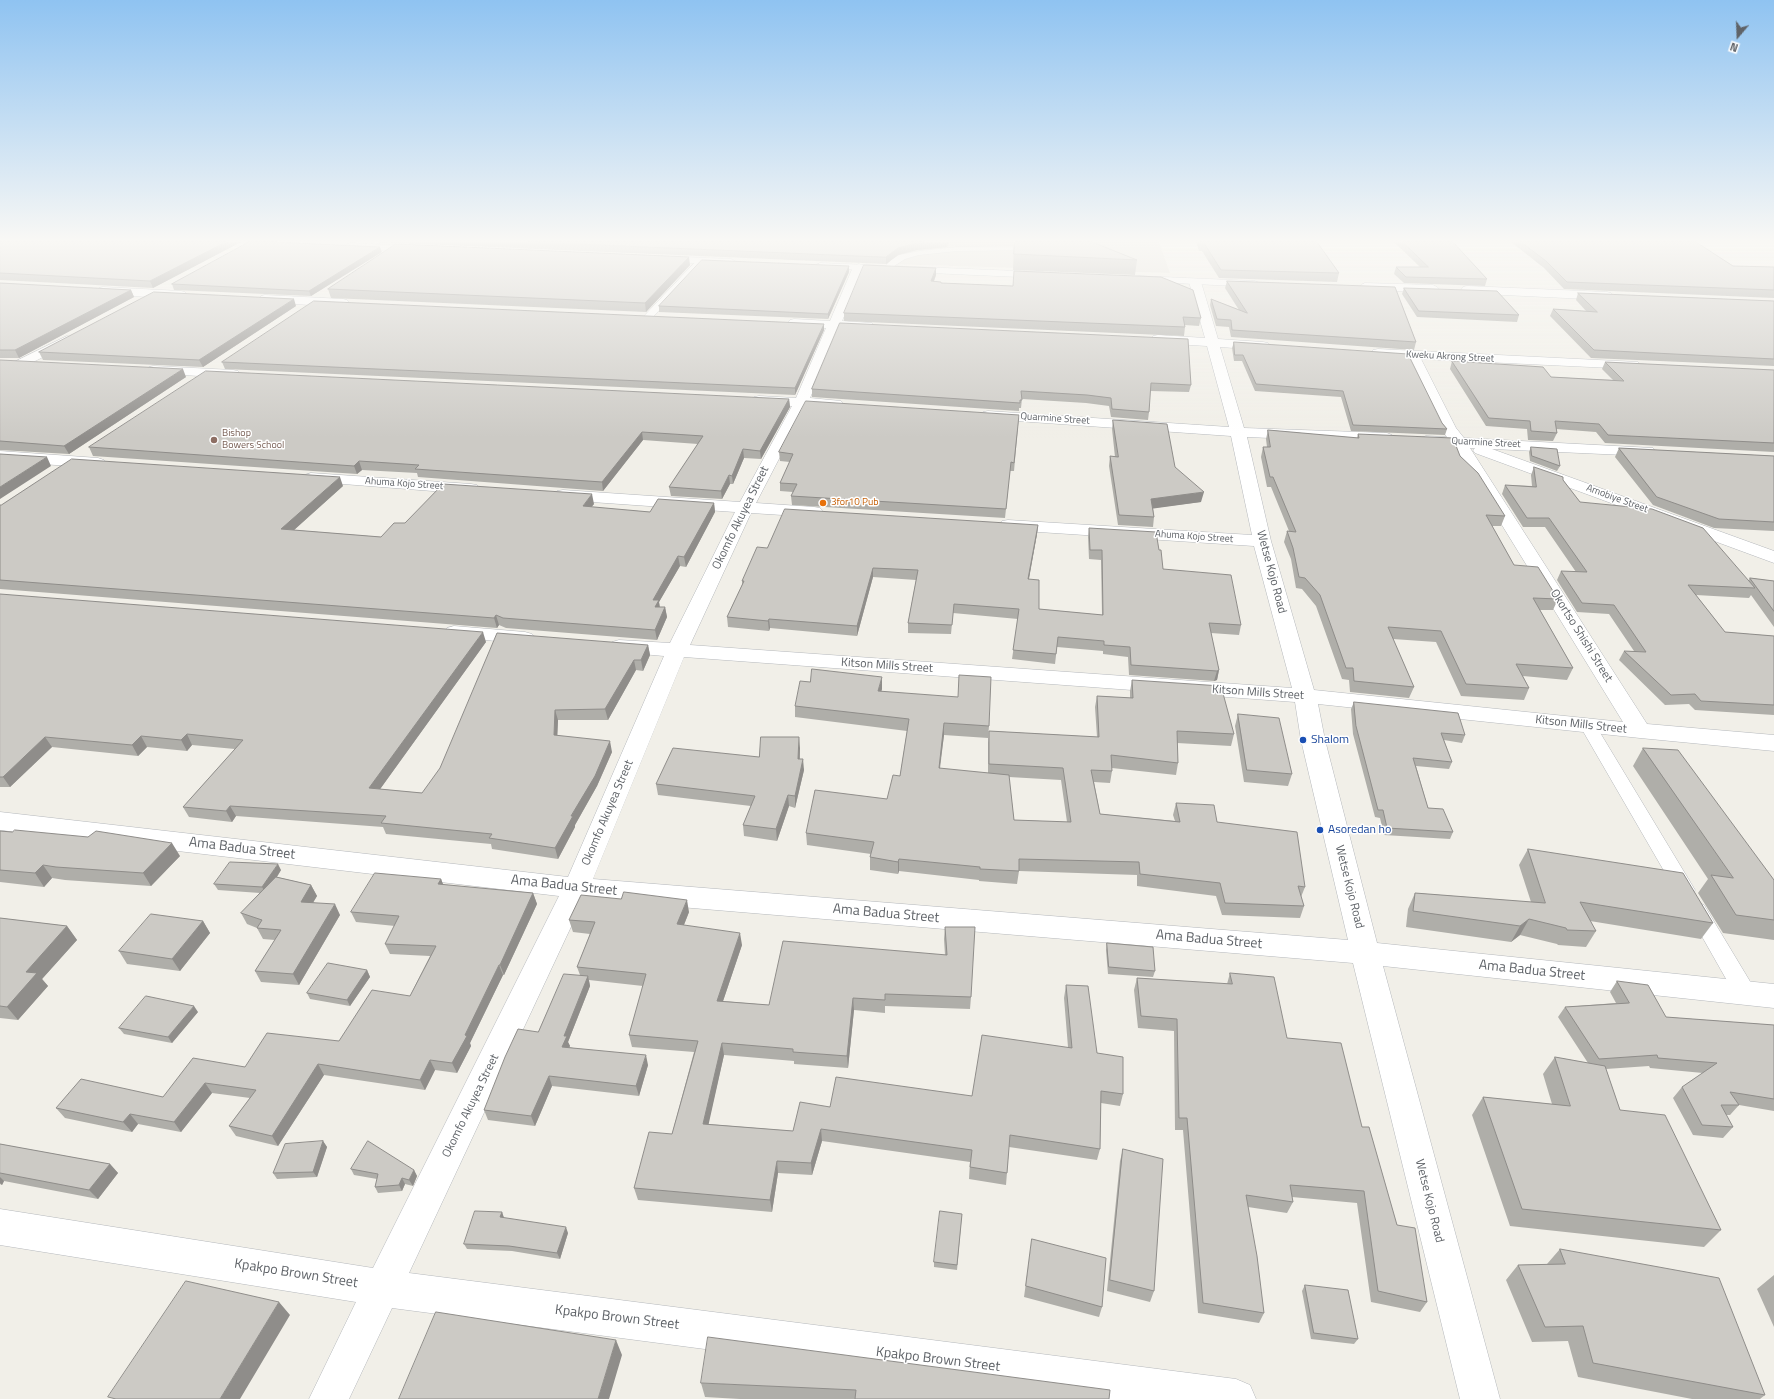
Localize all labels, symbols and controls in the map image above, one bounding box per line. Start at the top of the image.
north arrow [1718,16,1758,56]
text: N [1728,39,1740,56]
street label: Kweku Akrong Street [1406,349,1494,365]
street label: Quarmine Street [1020,411,1090,427]
place label: Bishop Bowers School [222,428,284,452]
marker: Bishop Bowers School [209,435,219,445]
street label: Quarmine Street [1451,435,1521,451]
street label: Okomfo Akuyea Street [710,464,772,572]
street label: Ahuma Kojo Street [364,475,444,493]
street label: Amobiye Street [1584,482,1650,516]
place label: 3for10 Pub [831,497,878,509]
marker: 3for10 Pub [818,498,828,508]
street label: Ahuma Kojo Street [1154,528,1234,546]
street label: Wetse Kojo Road [1253,529,1289,615]
street label: Okortso Shishi Street [1547,587,1615,685]
street label: Kitson Mills Street [841,656,933,676]
street label: Kitson Mills Street [1212,683,1304,703]
street label: Kitson Mills Street [1534,713,1628,737]
place label: Shalom [1311,733,1349,747]
marker: Shalom [1298,735,1308,745]
street label: Okomfo Akuyea Street [579,758,637,868]
place label: Asoredan ho [1328,823,1391,837]
marker: Asoredan ho [1315,825,1325,835]
street label: Ama Badua Street [188,834,296,864]
street label: Wetse Kojo Road [1332,844,1366,930]
street label: Ama Badua Street [510,872,618,900]
street label: Ama Badua Street [832,901,940,927]
street label: Ama Badua Street [1155,927,1263,953]
street label: Ama Badua Street [1478,957,1586,985]
street label: Okomfo Akuyea Street [440,1052,502,1160]
street label: Wetse Kojo Road [1412,1158,1446,1244]
street label: Kpakpo Brown Street [233,1256,359,1292]
street label: Kpakpo Brown Street [554,1302,680,1334]
street label: Kpakpo Brown Street [875,1344,1001,1376]

